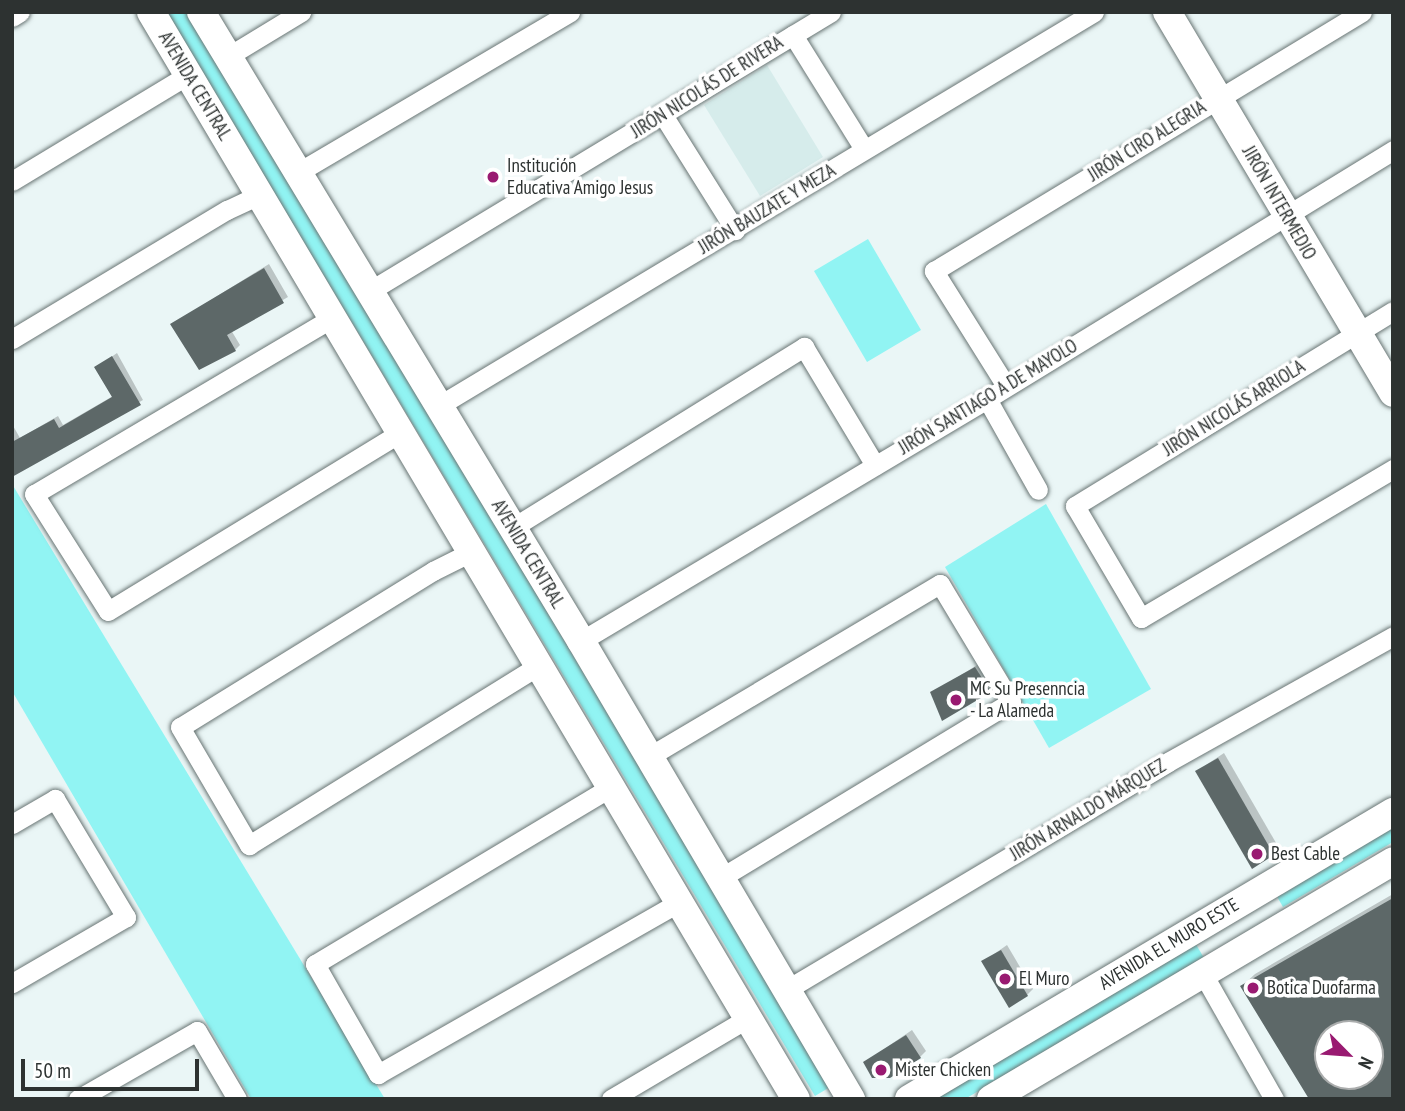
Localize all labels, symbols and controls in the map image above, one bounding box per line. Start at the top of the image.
street label: AVENIDA CENTRAL [153,27,237,145]
street label: JIRÓN NICOLÁS DE RIVERA [627,31,787,143]
street label: JIRÓN CIRO ALEGRIA [1084,95,1210,187]
street label: JIRÓN INTERMEDIO [1237,142,1321,264]
place label: Institución Educativa Amigo Jesus [507,155,654,199]
street label: JIRÓN BAUZATE Y MEZA [694,159,840,259]
marker: Institución Educativa Amigo Jesus [485,169,501,185]
street label: JIRÓN SANTIAGO A DE MAYOLO [894,334,1082,460]
street label: JIRÓN NICOLÁS ARRIOLA [1158,355,1310,461]
street label: AVENIDA CENTRAL [486,495,570,613]
place label: MC Su Presenncia - La Alameda [970,678,1086,722]
marker: MC Su Presenncia - La Alameda [948,692,964,708]
street label: JIRÓN ARNALDO MÁRQUEZ [1006,754,1170,866]
place label: Best Cable [1271,843,1340,865]
marker: Best Cable [1249,846,1265,862]
street label: AVENIDA EL MURO ESTE [1094,893,1244,995]
place label: El Muro [1019,968,1069,990]
marker: El Muro [997,971,1013,987]
place label: Botica Duofarma [1267,977,1376,999]
marker: Botica Duofarma [1245,980,1261,996]
north arrow [1314,1020,1384,1090]
scale bar [24,1044,203,1088]
text: N [1353,1053,1379,1073]
text: 50 m [34,1057,71,1084]
place label: Mister Chicken [895,1059,991,1081]
marker: Mister Chicken [873,1062,889,1078]

